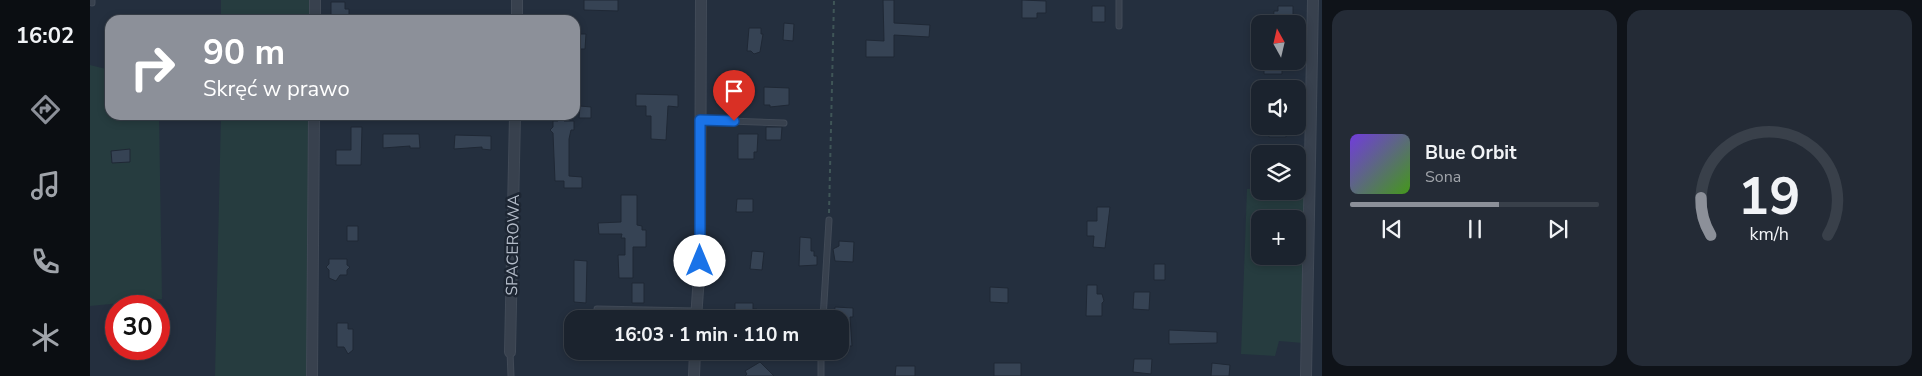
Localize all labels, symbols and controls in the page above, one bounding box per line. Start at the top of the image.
north arrow [1251,15,1306,70]
map controls [1251,15,1306,265]
text: 16:02 [16,21,74,51]
text: 90 m [203,29,285,76]
icon: right [120,35,185,100]
pin [713,70,755,121]
text: Skręć w prawo [203,74,350,104]
icon: arrive [720,77,748,105]
button: sound [1251,80,1306,135]
icon: directions [28,92,63,127]
text: Blue Orbit [1425,140,1516,166]
button: layers [1251,145,1306,200]
text: 19 [1738,161,1801,232]
text: Sona [1425,166,1461,188]
icon: music [28,168,63,203]
street label: SPACEROWA [501,194,525,296]
button: + [1251,210,1306,265]
icon: previous [1378,215,1406,243]
icon: pause [1461,215,1489,243]
icon: next [1544,215,1572,243]
text: km/h [1750,222,1789,246]
position arrow [673,234,725,286]
icon: phone [28,244,63,279]
speed limit sign: 30 [105,295,170,360]
icon: climate [28,320,63,355]
text: 16:03 · 1 min · 110 m [614,322,799,348]

